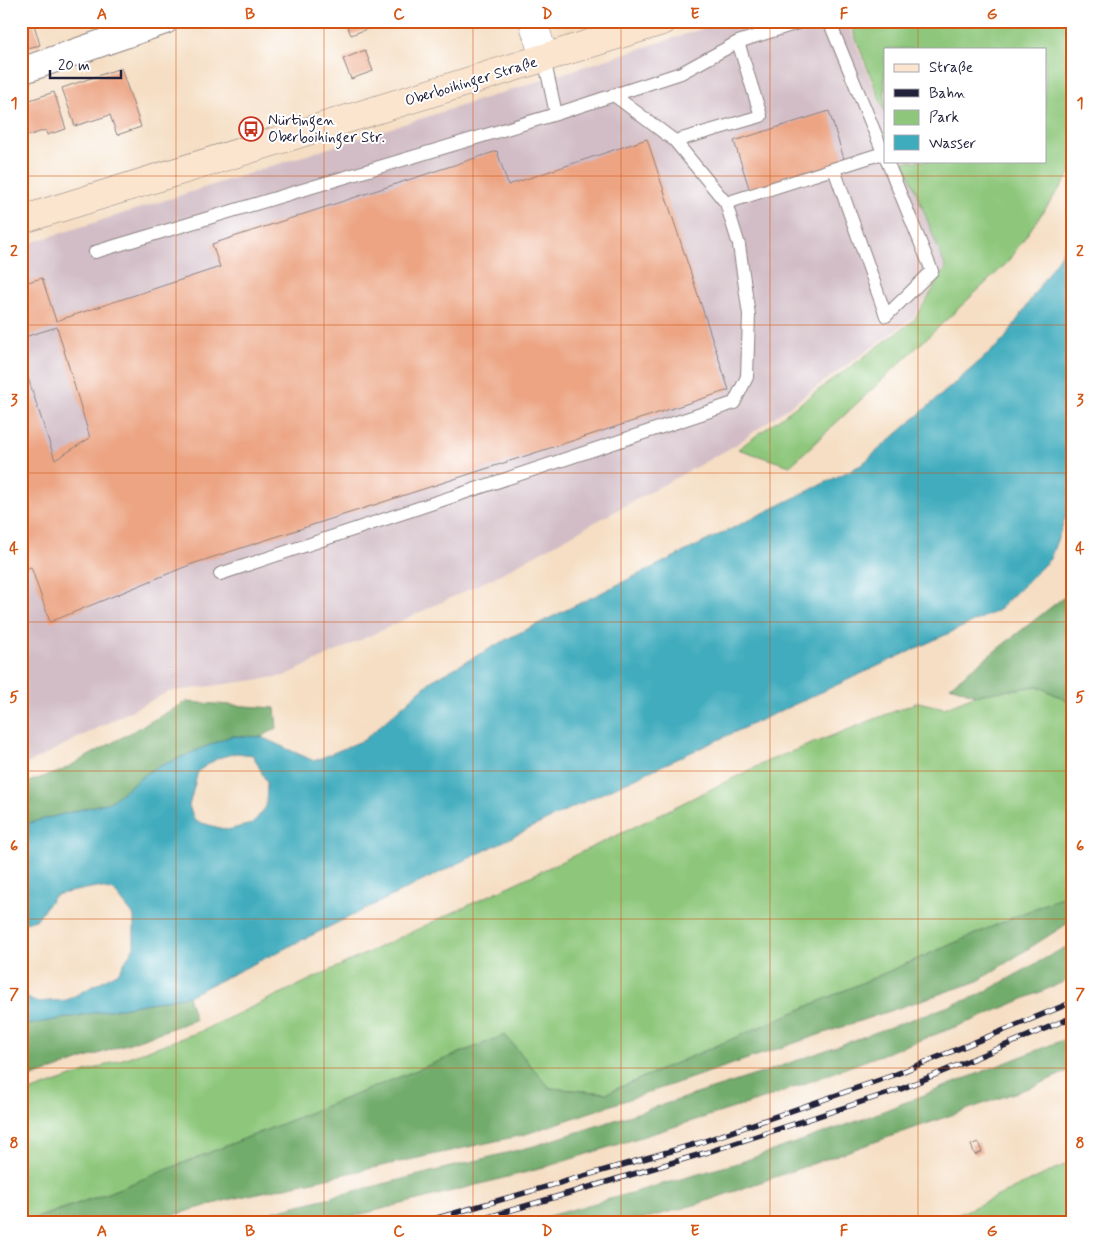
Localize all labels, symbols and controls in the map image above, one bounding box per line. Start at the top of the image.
text: A [97,4,107,25]
text: B [245,4,255,25]
text: C [393,4,405,25]
text: D [541,4,553,25]
text: E [690,4,700,25]
text: F [840,4,849,25]
text: G [987,4,998,25]
scale bar [50,48,121,80]
legend [884,48,1046,162]
street label: Oberboihinger Straße [403,52,540,113]
text: 20 m [58,56,90,76]
text: Straße [929,58,973,78]
text: Bahn [929,84,966,104]
text: 1 [10,93,18,114]
text: 1 [1076,93,1084,114]
text: Park [929,108,959,128]
place label: Nürtingen Oberboihinger Str. [268,111,385,149]
bus stop icon: Nürtingen Oberboihinger Str. [238,116,264,142]
text: Wasser [929,134,976,154]
text: 2 [10,241,18,262]
text: 2 [1076,241,1084,262]
text: 3 [10,390,18,411]
text: 3 [1076,390,1084,411]
text: 4 [9,538,19,559]
text: 4 [1075,538,1085,559]
text: 5 [9,687,19,708]
text: 5 [1075,687,1085,708]
text: 6 [10,836,18,857]
text: 6 [1076,836,1084,857]
text: 7 [9,984,19,1005]
text: 7 [1075,984,1085,1005]
text: 8 [9,1133,19,1154]
text: 8 [1075,1133,1085,1154]
text: A [97,1221,107,1242]
text: B [245,1221,255,1242]
text: C [393,1221,405,1242]
text: D [541,1221,553,1242]
text: E [690,1221,700,1242]
text: F [840,1221,849,1242]
text: G [987,1221,998,1242]

